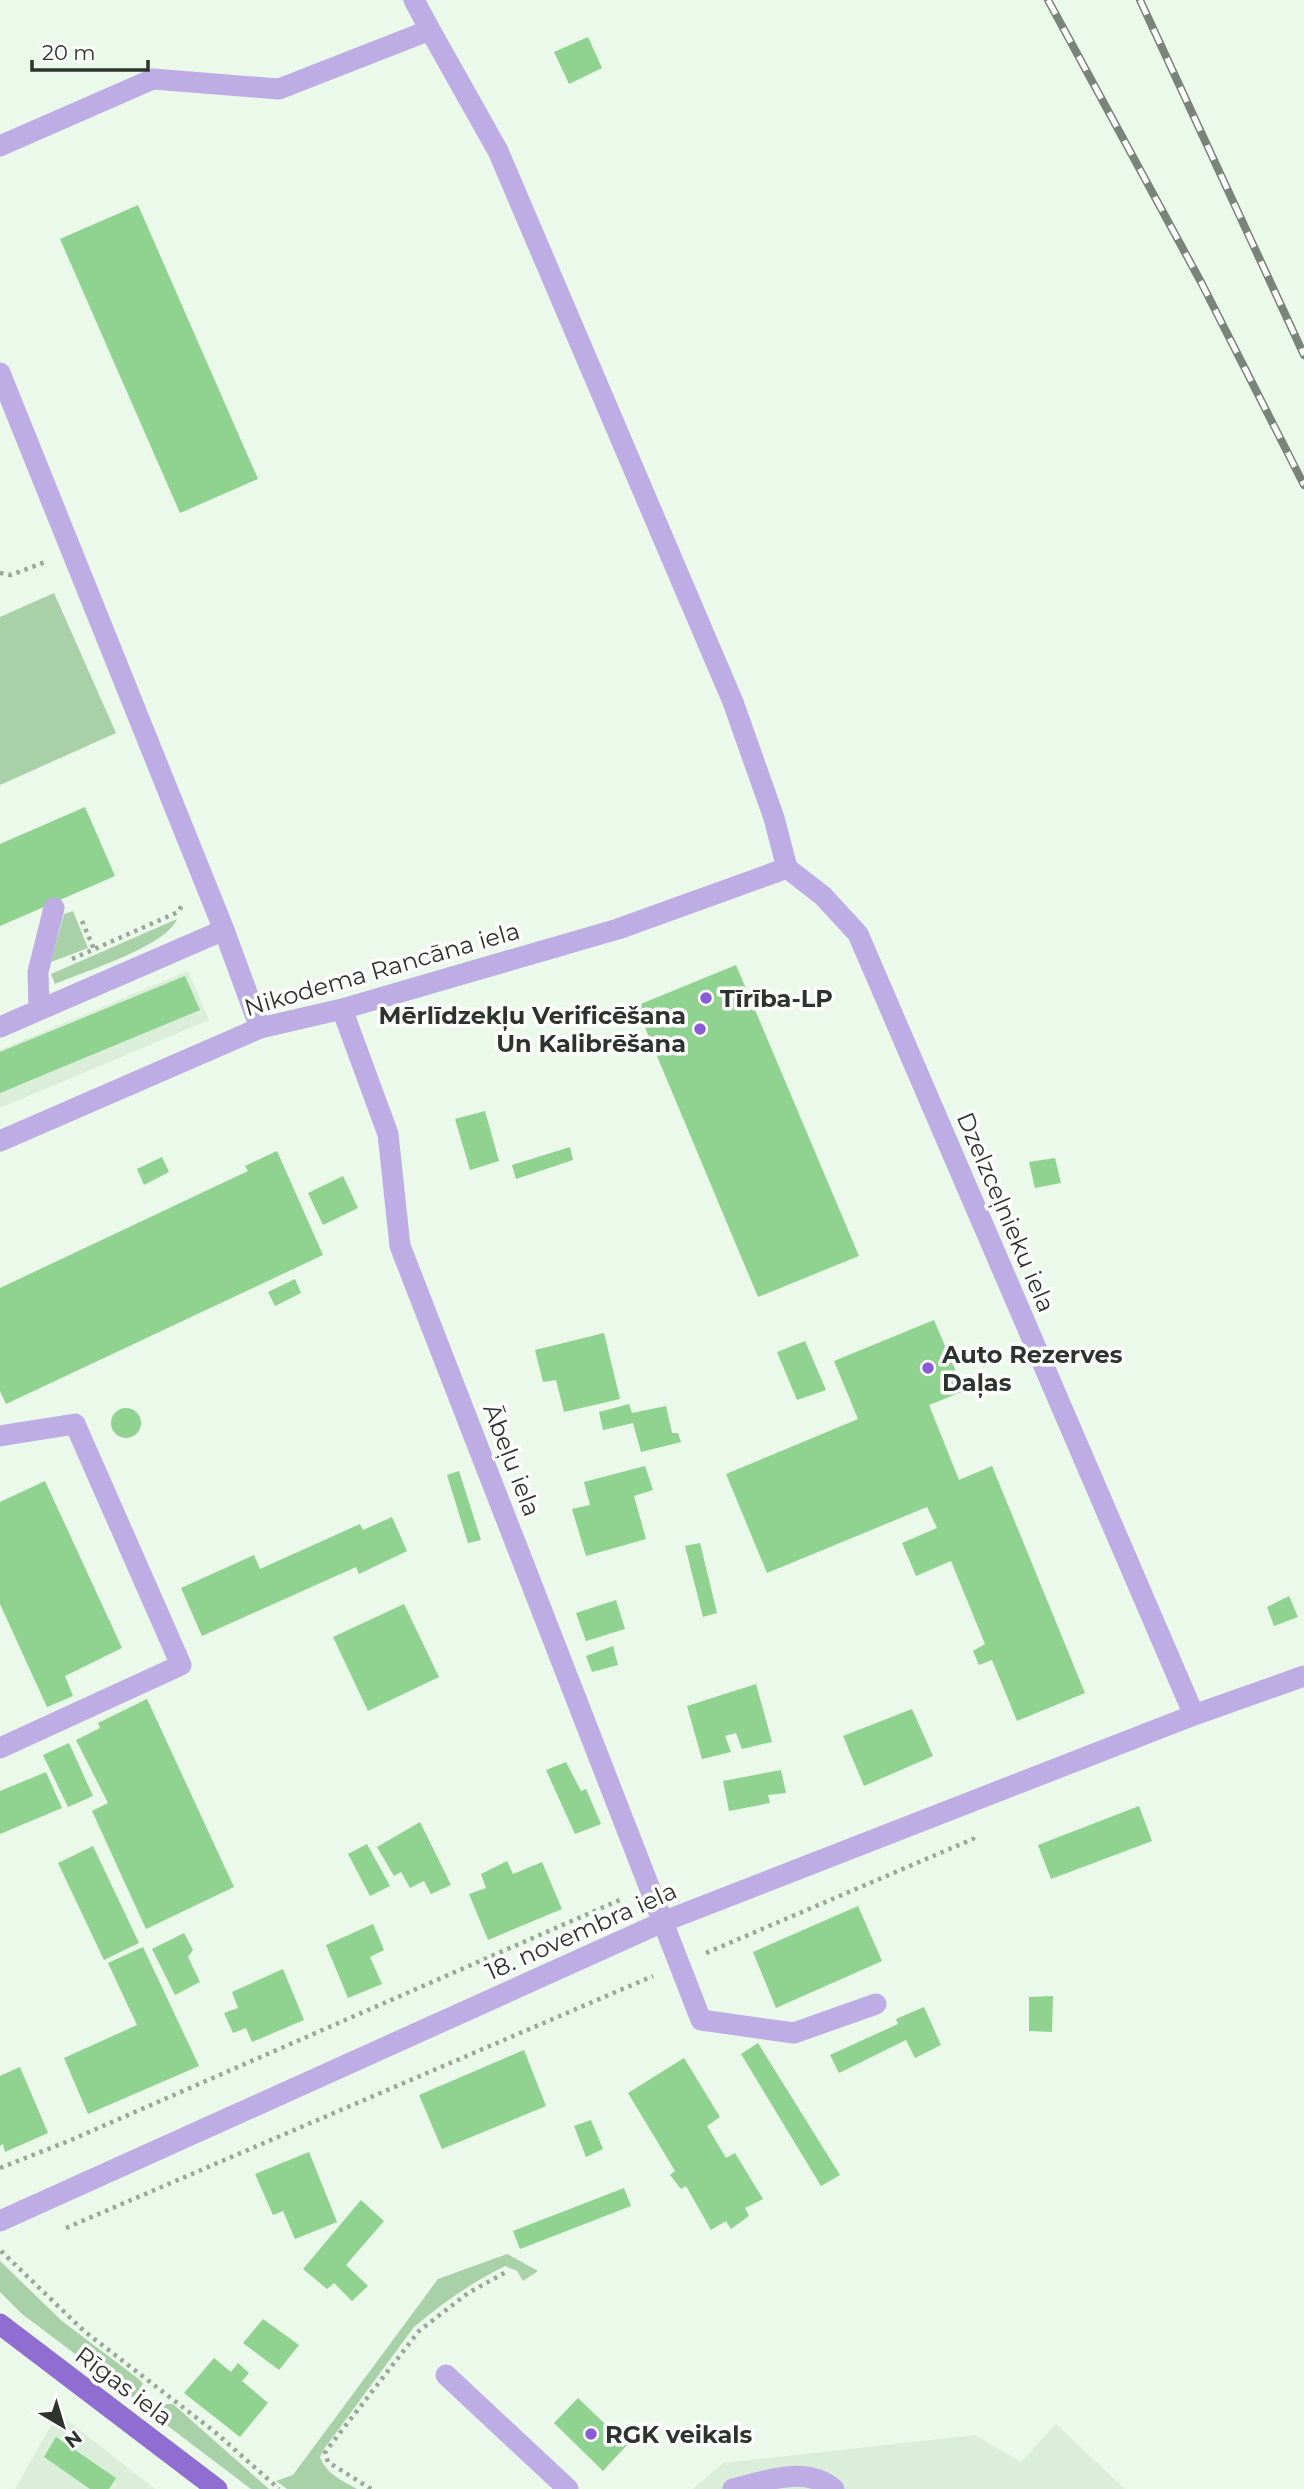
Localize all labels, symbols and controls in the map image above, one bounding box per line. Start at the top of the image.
scale bar [32,28,147,72]
text: 20 m [42,40,96,65]
street label: Nikodema Rancāna iela [241,916,523,1022]
place label: Tīrība-LP [720,984,833,1013]
marker: Tīrība-LP [698,990,714,1006]
place label: Mērlīdzekļu Verificēšana Un Kalibrēšana [378,1001,686,1058]
marker: Mērlīdzekļu Verificēšana Un Kalibrēšana [692,1021,708,1037]
street label: Dzelzceļnieku iela [951,1108,1061,1316]
place label: Auto Rezerves Daļas [941,1340,1123,1398]
marker: Auto Rezerves Daļas [920,1360,936,1376]
street label: Ābeļu iela [477,1400,547,1520]
street label: 18. novembra iela [481,1876,681,1986]
street label: Rīgas iela [70,2340,178,2432]
north arrow [28,2391,98,2461]
place label: RGK veikals [605,2420,753,2449]
text: N [60,2425,86,2453]
marker: RGK veikals [583,2426,599,2442]

